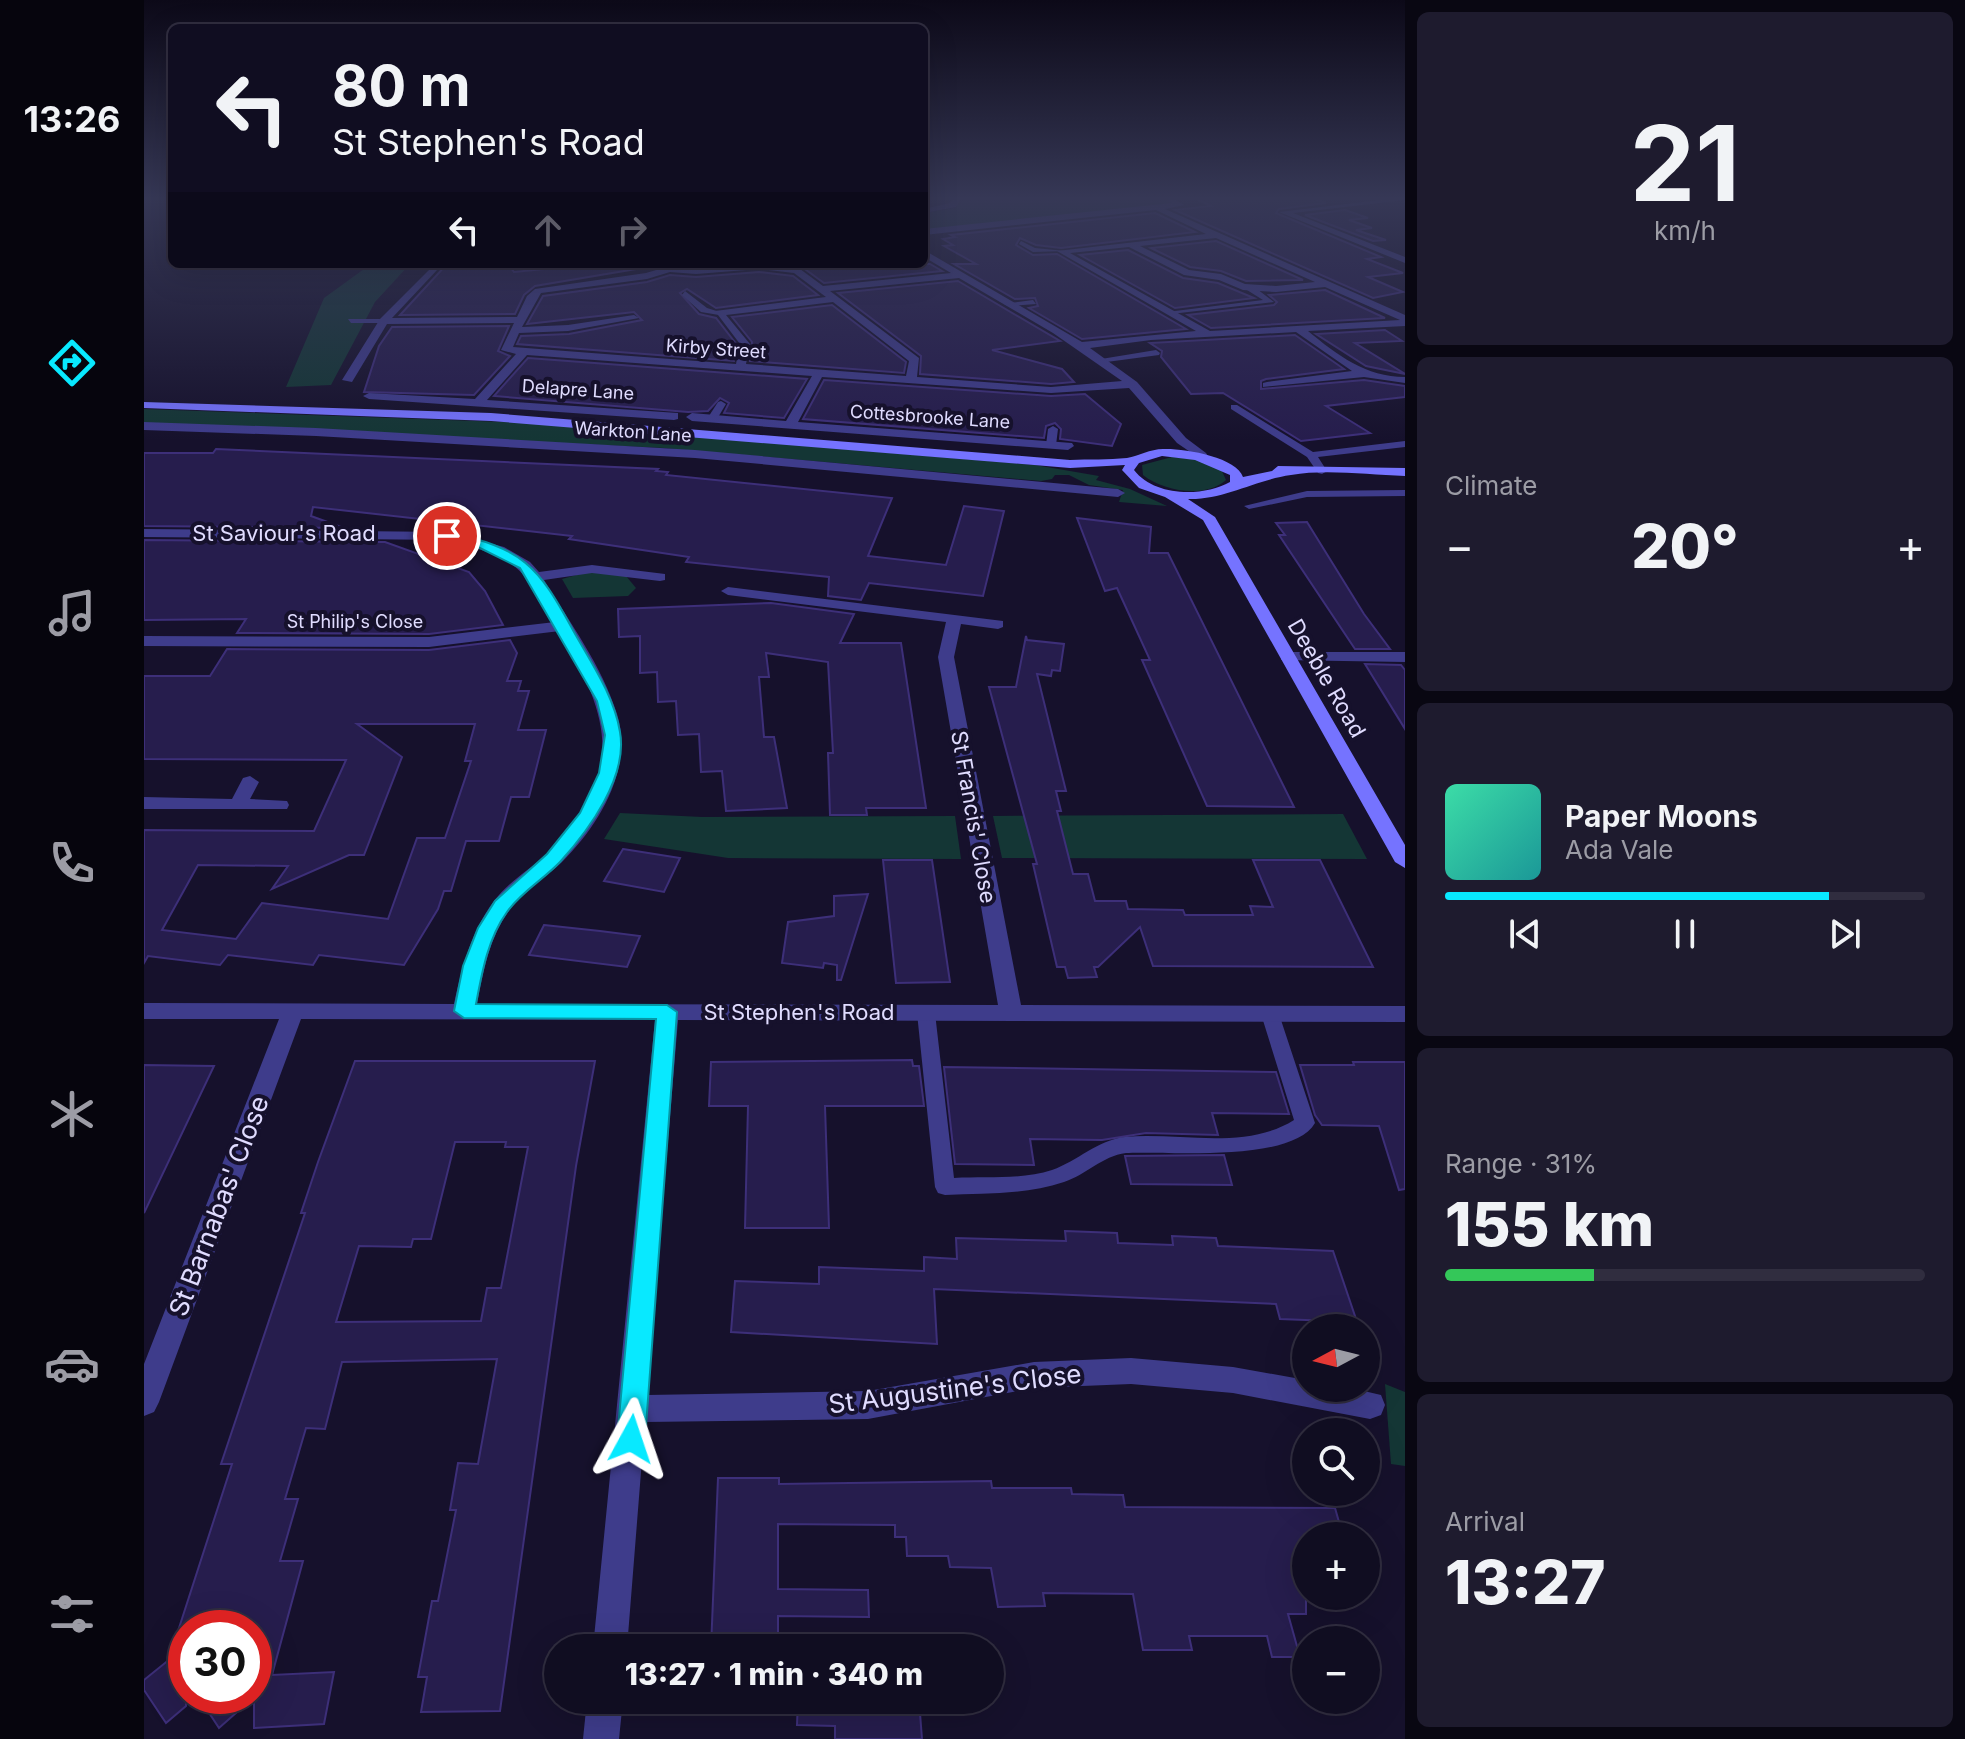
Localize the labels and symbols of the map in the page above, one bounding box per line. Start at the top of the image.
street label: Kirby Street [665,335,767,362]
street label: Delapre Lane [521,375,635,404]
street label: Cottesbrooke Lane [849,400,1011,433]
street label: Warkton Lane [574,417,692,446]
pin [413,502,481,570]
street label: St Saviour's Road [192,520,376,546]
street label: St Philip's Close [287,611,423,632]
street label: Deeble Road [1283,614,1371,742]
street label: St Francis' Close [946,729,1002,905]
street label: St Stephen's Road [703,999,895,1025]
street label: St Barnabas' Close [162,1091,275,1320]
north arrow [1292,1314,1380,1402]
street label: St Augustine's Close [827,1358,1083,1419]
position arrow [589,1397,673,1481]
speed limit sign: 30 [168,1610,272,1714]

